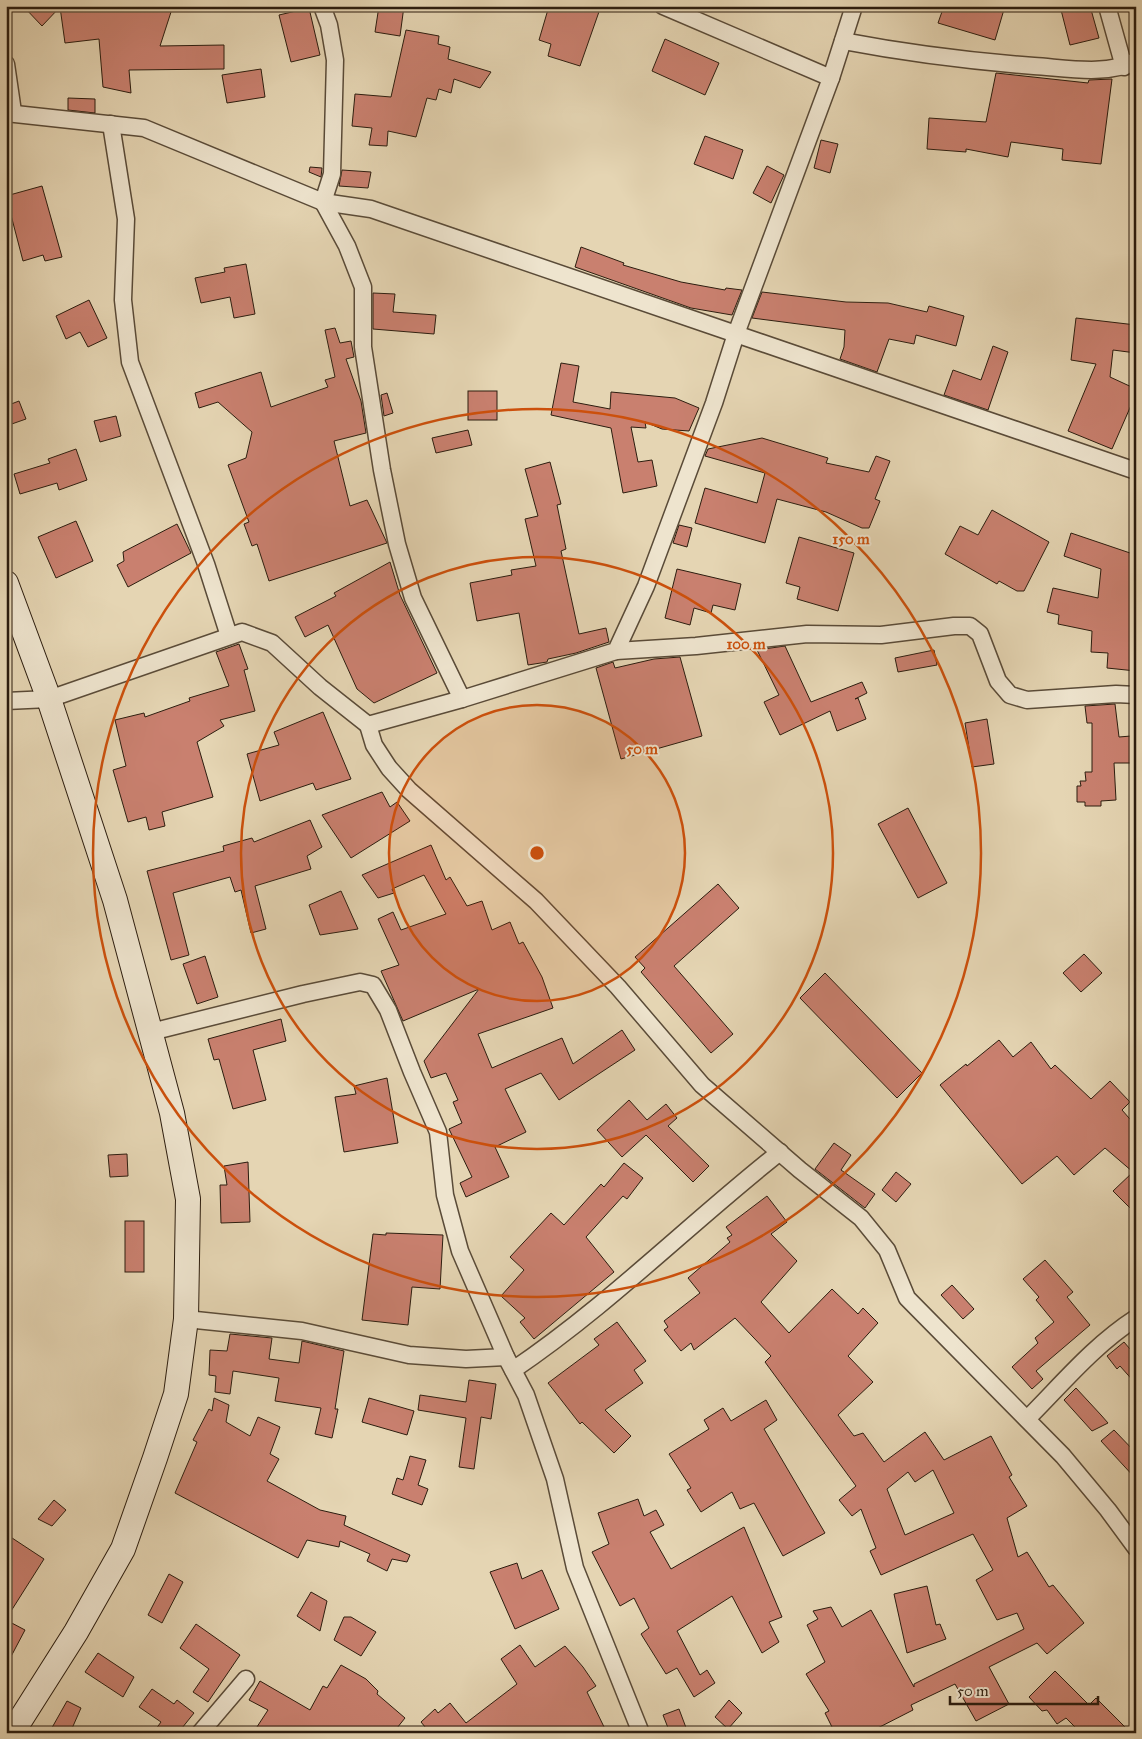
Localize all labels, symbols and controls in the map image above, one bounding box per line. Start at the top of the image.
text: 150 m [832,530,870,548]
text: 100 m [726,635,766,653]
text: 50 m [626,740,658,758]
centre of rings [528,844,546,862]
scale bar [950,1674,1097,1706]
text: 50 m [957,1682,989,1700]

